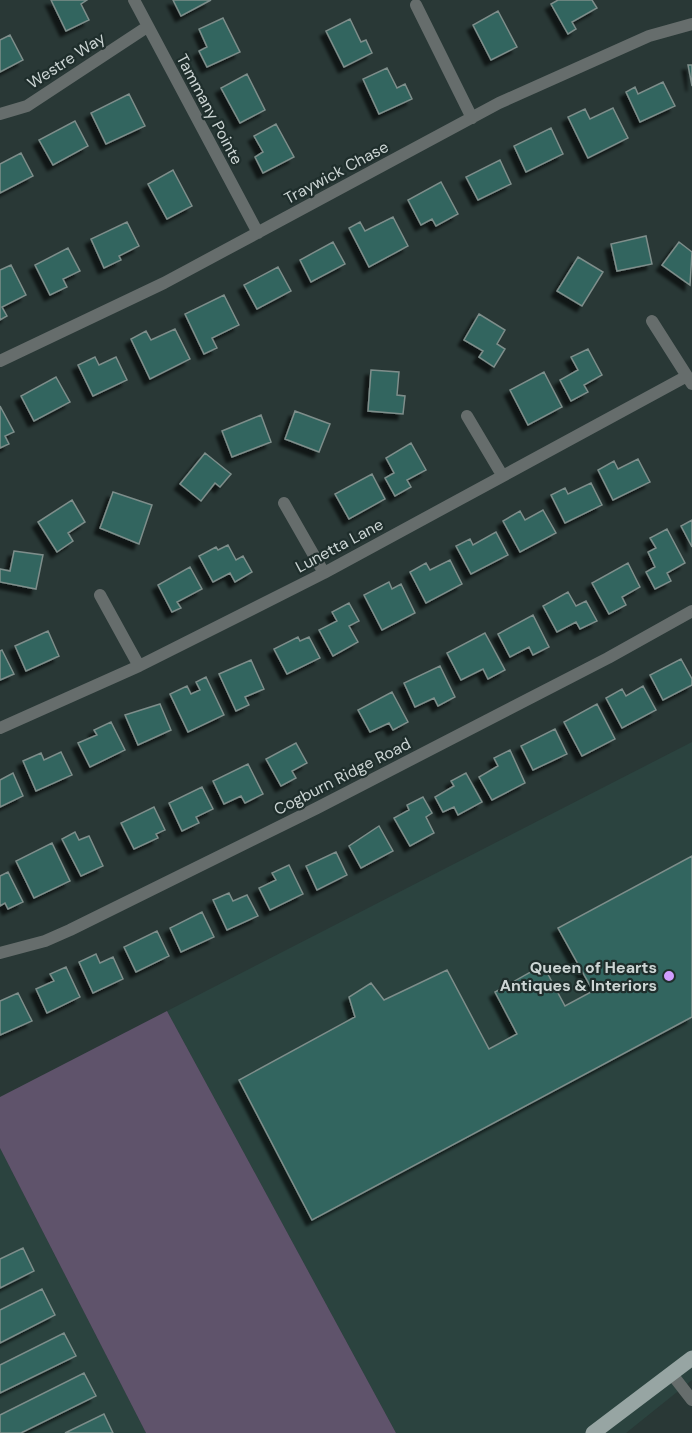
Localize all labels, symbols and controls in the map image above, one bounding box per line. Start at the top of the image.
street label: Westre Way [23,27,109,93]
street label: Tammany Pointe [172,50,248,168]
street label: Traywick Chase [280,136,392,209]
street label: Lunetta Lane [292,514,387,577]
street label: Cogburn Ridge Road [270,733,414,820]
place label: Queen of Hearts Antiques & Interiors [500,957,657,996]
marker: Queen of Hearts Antiques & Interiors [662,969,676,983]

